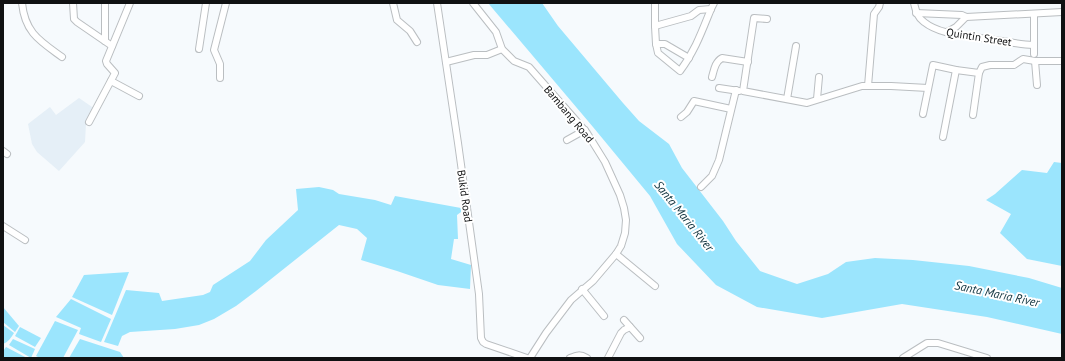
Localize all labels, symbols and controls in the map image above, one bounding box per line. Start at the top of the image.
street label: Quintin Street [945,25,1013,49]
street label: Bambang Road [541,83,597,146]
street label: Bukid Road [454,169,476,223]
water label: Santa Maria River [651,177,718,255]
water label: Santa Maria River [953,277,1042,310]

